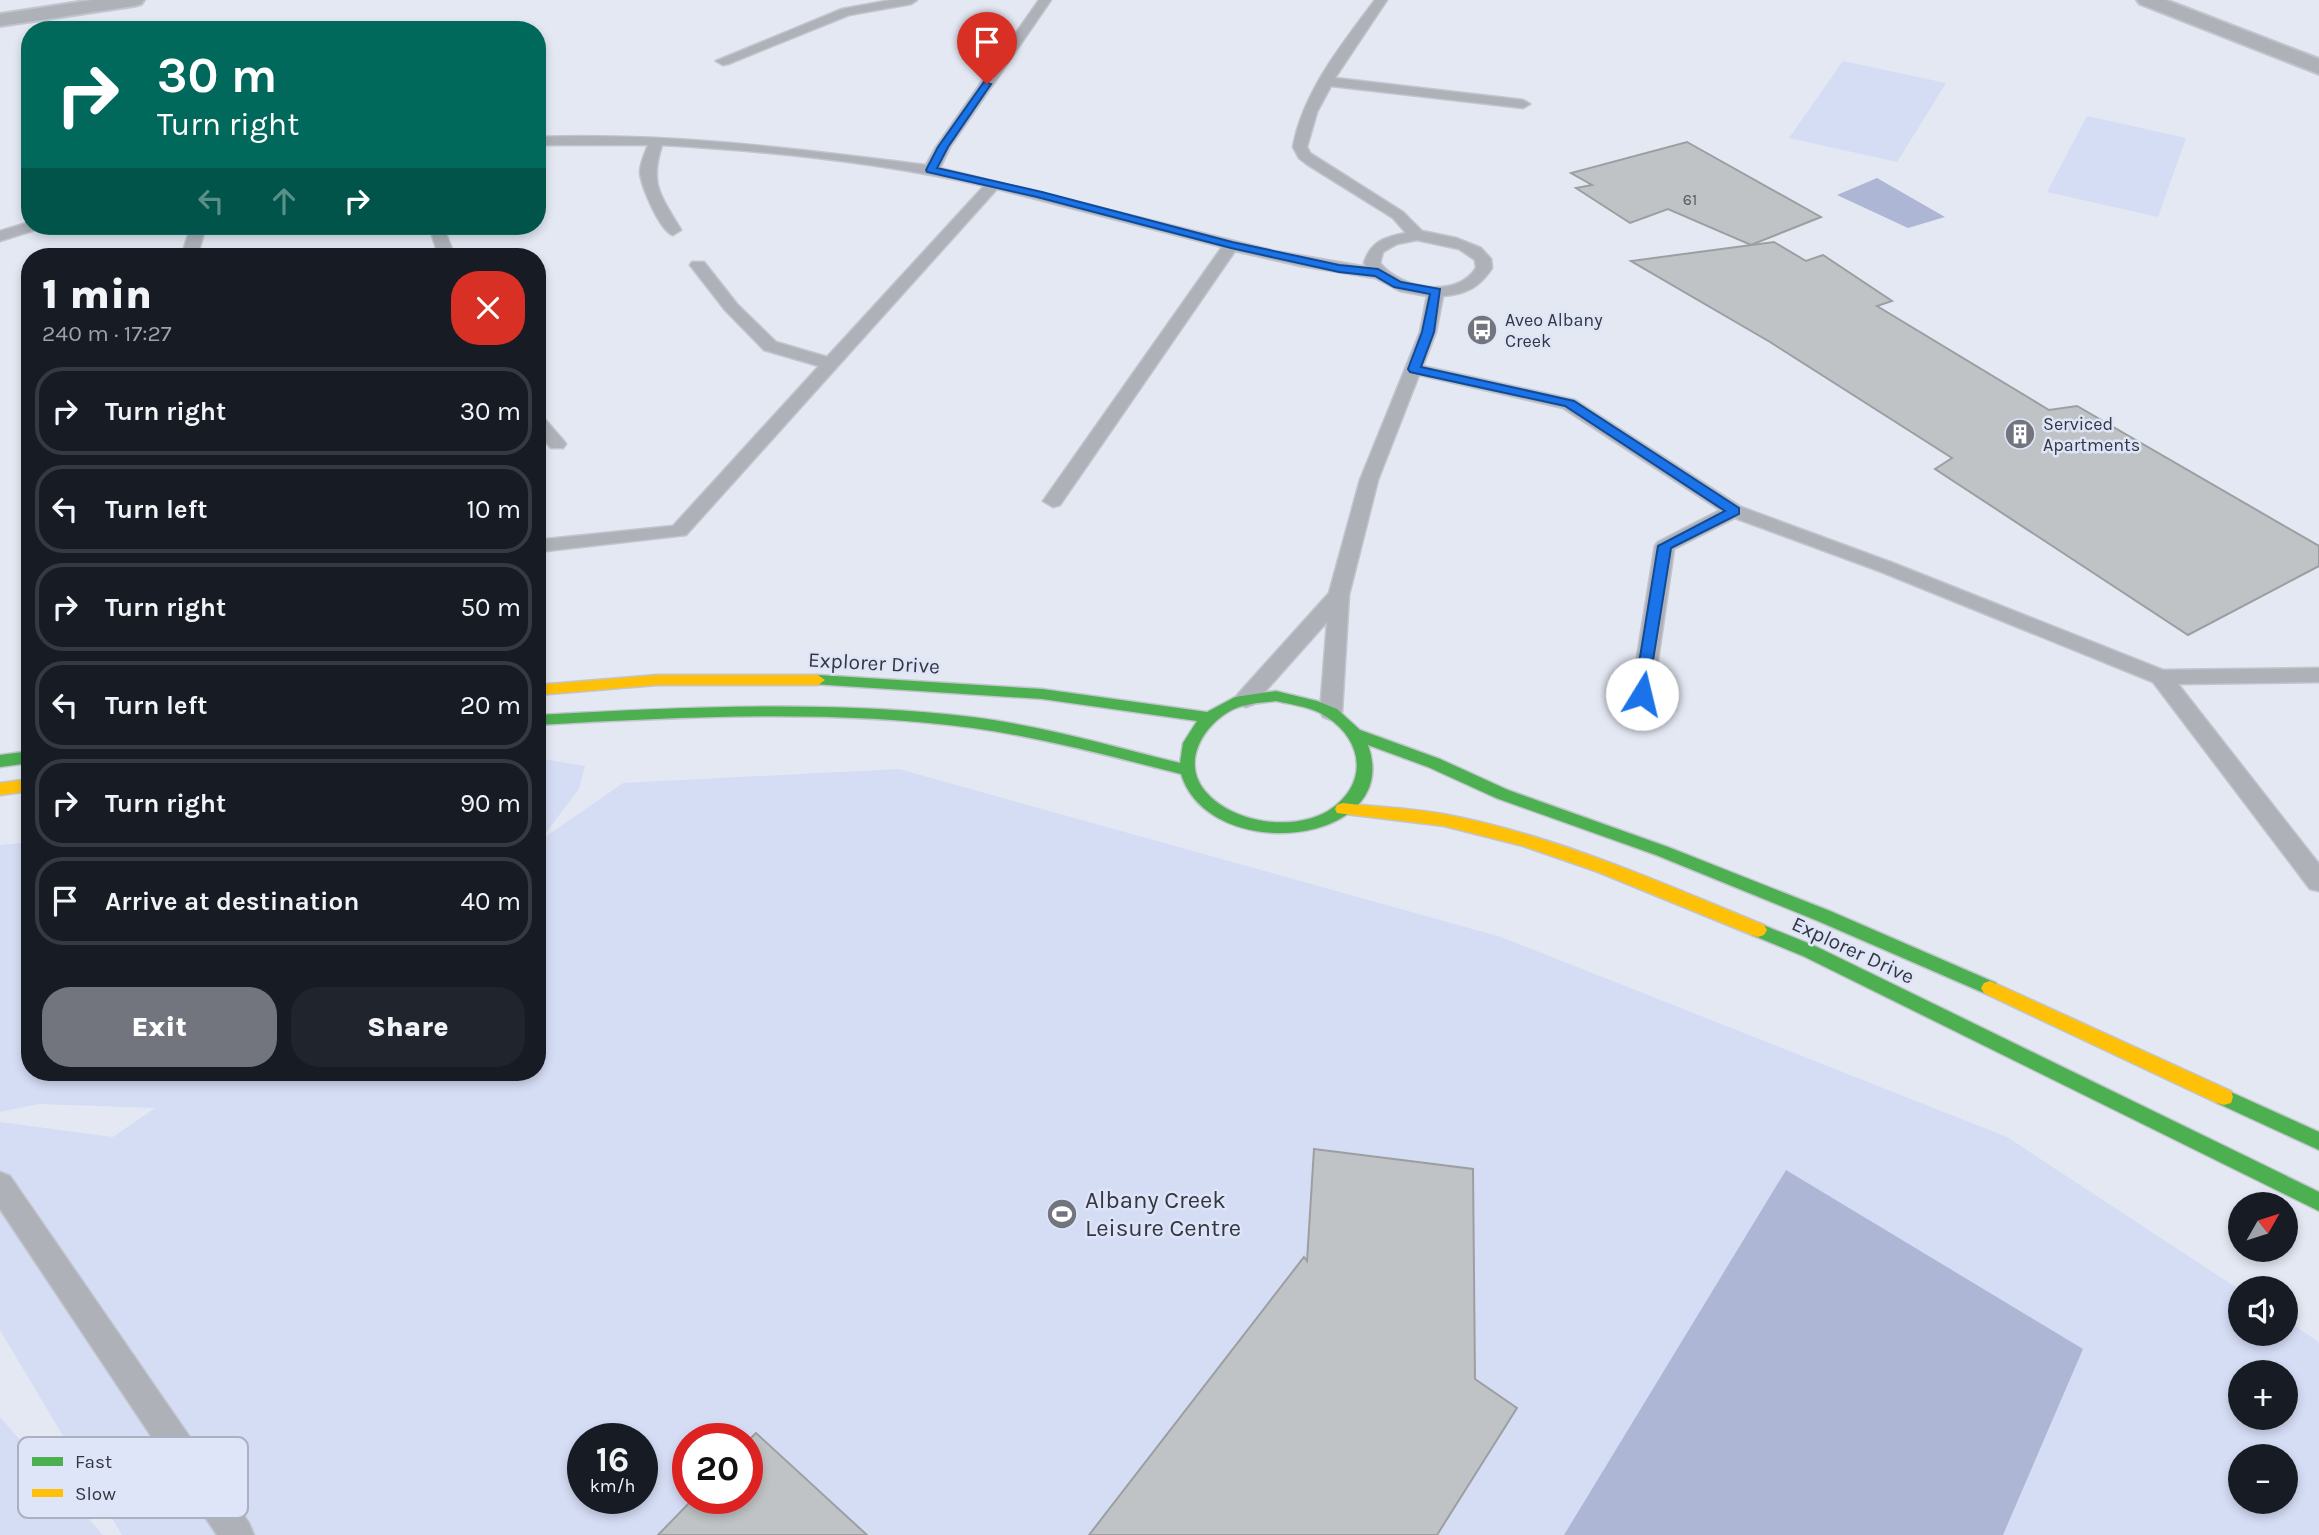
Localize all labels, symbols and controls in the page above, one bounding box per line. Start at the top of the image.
pin [957,12.0,1017,84]
icon: arrive [968,23,1006,61]
text: 30 m [157,47,277,104]
icon: right [42,49,133,140]
text: Turn right [157,106,299,143]
icon: left [192,182,230,220]
icon: ahead [265,182,303,220]
icon: right [338,182,376,220]
house number: 61 [1683,190,1697,209]
text: 1 min [42,269,152,319]
button: close [451,271,525,345]
place label: Aveo Albany Creek [1505,309,1603,352]
bus stop icon: Aveo Albany Creek [1465,313,1499,347]
text: 240 m · 17:27 [42,320,172,347]
icon: right [46,392,84,430]
text: Turn right [105,396,226,427]
text: 30 m [460,396,521,427]
place label: Serviced Apartments [2043,413,2140,456]
building icon: Serviced Apartments [2003,417,2037,451]
icon: left [46,490,84,528]
text: Turn left [105,494,207,525]
text: 10 m [466,494,521,525]
icon: right [46,588,84,626]
text: Turn right [105,592,226,623]
text: 50 m [460,592,521,623]
street label: Explorer Drive [807,648,941,678]
position arrow [1605,657,1679,731]
icon: left [46,686,84,724]
text: Turn left [105,690,207,721]
text: 20 m [460,690,521,721]
icon: right [46,784,84,822]
text: Turn right [105,788,226,819]
text: 90 m [460,788,521,819]
icon: arrive [46,882,84,920]
text: Arrive at destination [105,886,359,917]
text: 40 m [461,886,521,917]
street label: Explorer Drive [1788,911,1918,989]
button: Exit [42,987,277,1067]
button: Share [291,987,525,1067]
place label: Albany Creek Leisure Centre [1085,1186,1241,1242]
north arrow [2228,1192,2298,1262]
map controls [2228,1192,2298,1514]
sports icon: Albany Creek Leisure Centre [1045,1197,1079,1231]
button: sound [2228,1276,2298,1346]
button: + [2228,1360,2298,1430]
speed limit sign: 20 [672,1423,763,1514]
legend [18,1437,248,1518]
text: 16 [596,1439,629,1480]
button: − [2228,1444,2298,1514]
text: Fast [75,1451,112,1473]
text: km/h [590,1475,635,1497]
text: Slow [75,1483,116,1505]

